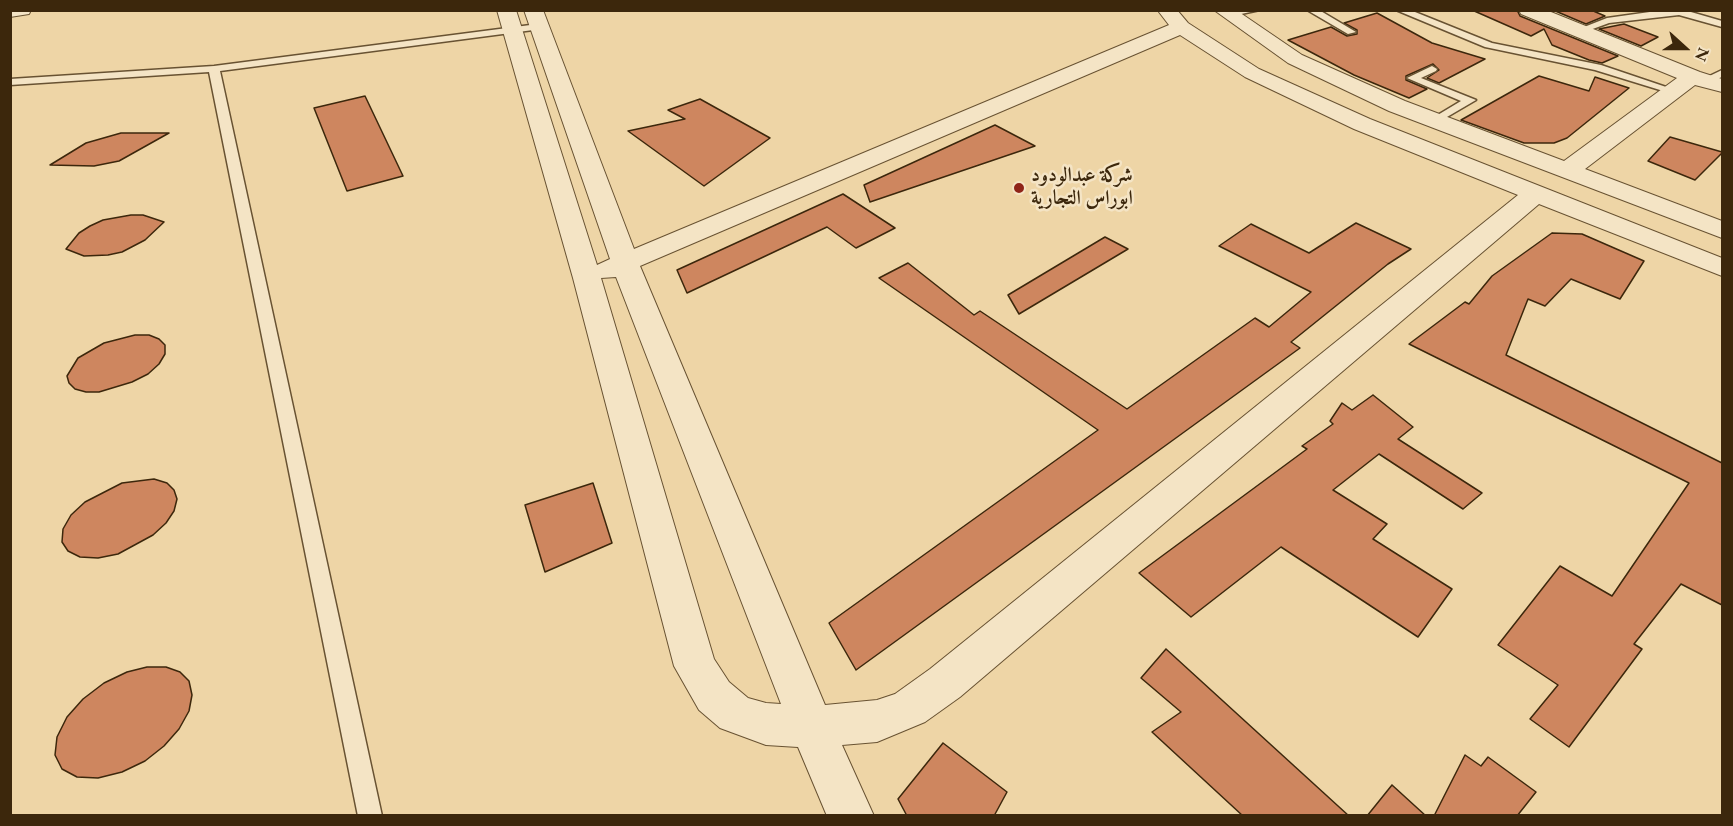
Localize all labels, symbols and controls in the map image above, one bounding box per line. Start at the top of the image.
north arrow [1655,18,1715,78]
text: N [1690,45,1714,64]
place label: شركة عبدالودود ابوراس التجارية [1031,164,1133,211]
marker: شركة عبدالودود ابوراس التجارية [1012,181,1026,195]

